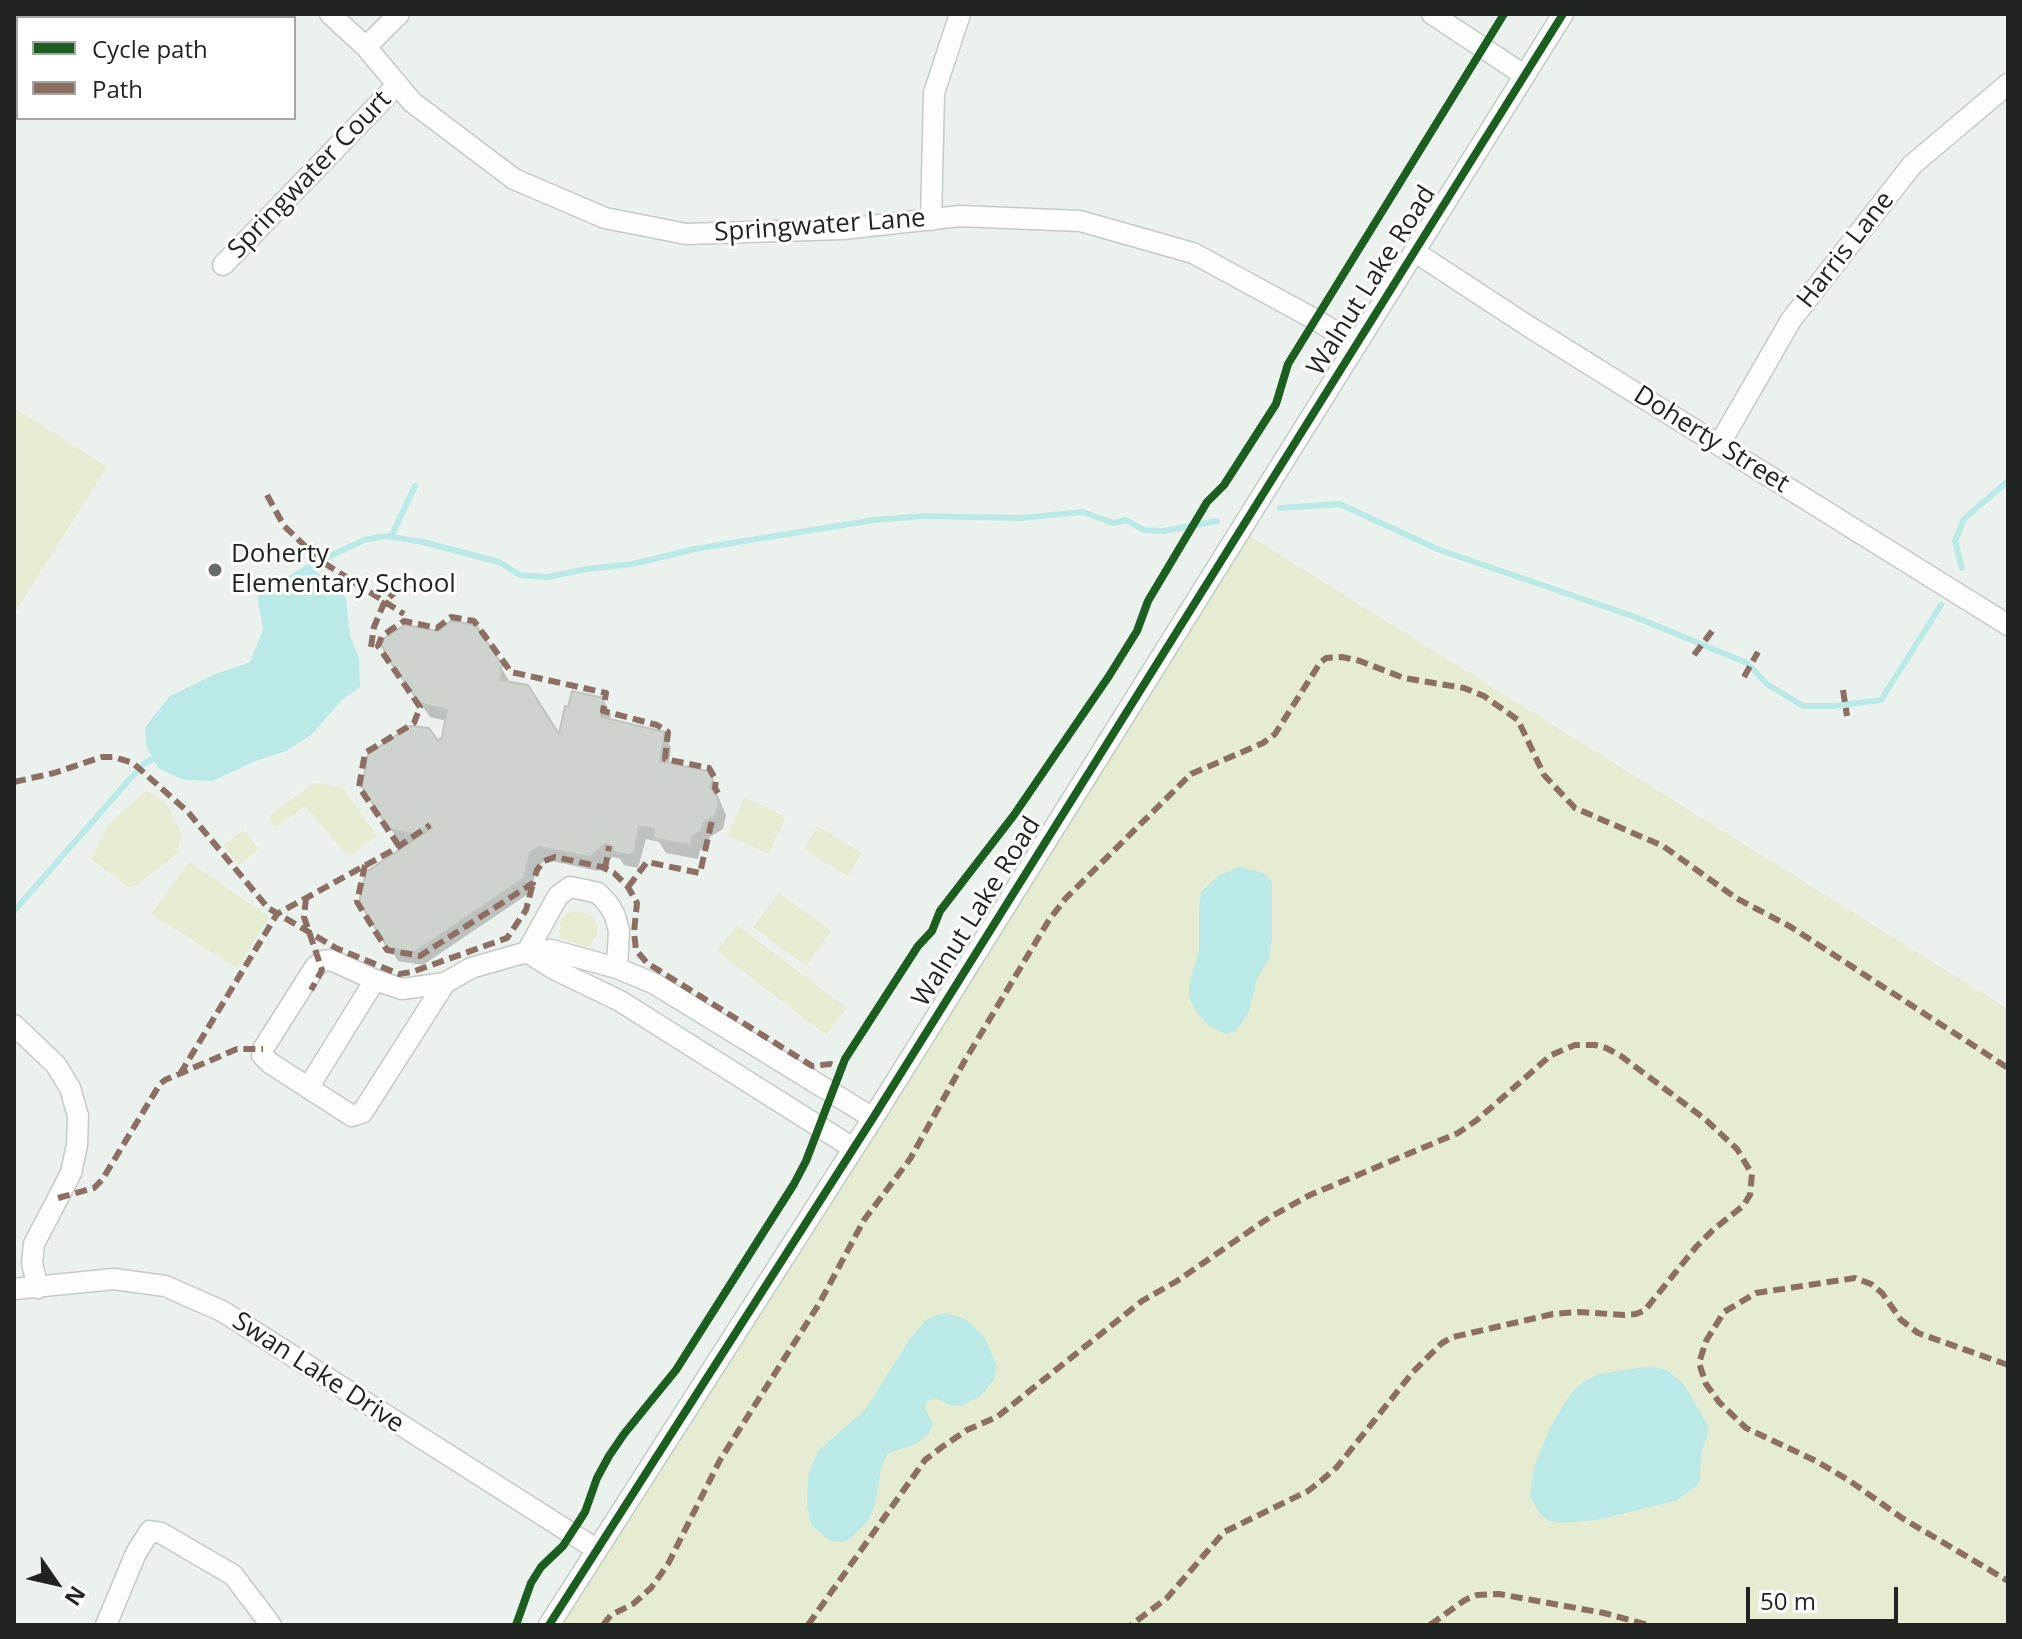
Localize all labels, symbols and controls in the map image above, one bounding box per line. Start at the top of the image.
legend [16,16,296,120]
text: Cycle path [92,32,208,65]
text: Path [92,72,143,105]
street label: Springwater Court [222,85,398,265]
street label: Walnut Lake Road [1301,180,1443,382]
street label: Harris Lane [1791,186,1901,314]
street label: Springwater Lane [713,203,927,249]
street label: Doherty Street [1628,380,1794,500]
place label: Doherty Elementary School [231,539,456,600]
marker: Doherty Elementary School [206,561,224,579]
street label: Walnut Lake Road [906,811,1048,1013]
street label: Swan Lake Drive [226,1306,410,1440]
north arrow [16,1543,96,1623]
scale bar [1750,1571,1902,1621]
text: N [58,1581,93,1612]
text: 50 m [1760,1584,1816,1617]

